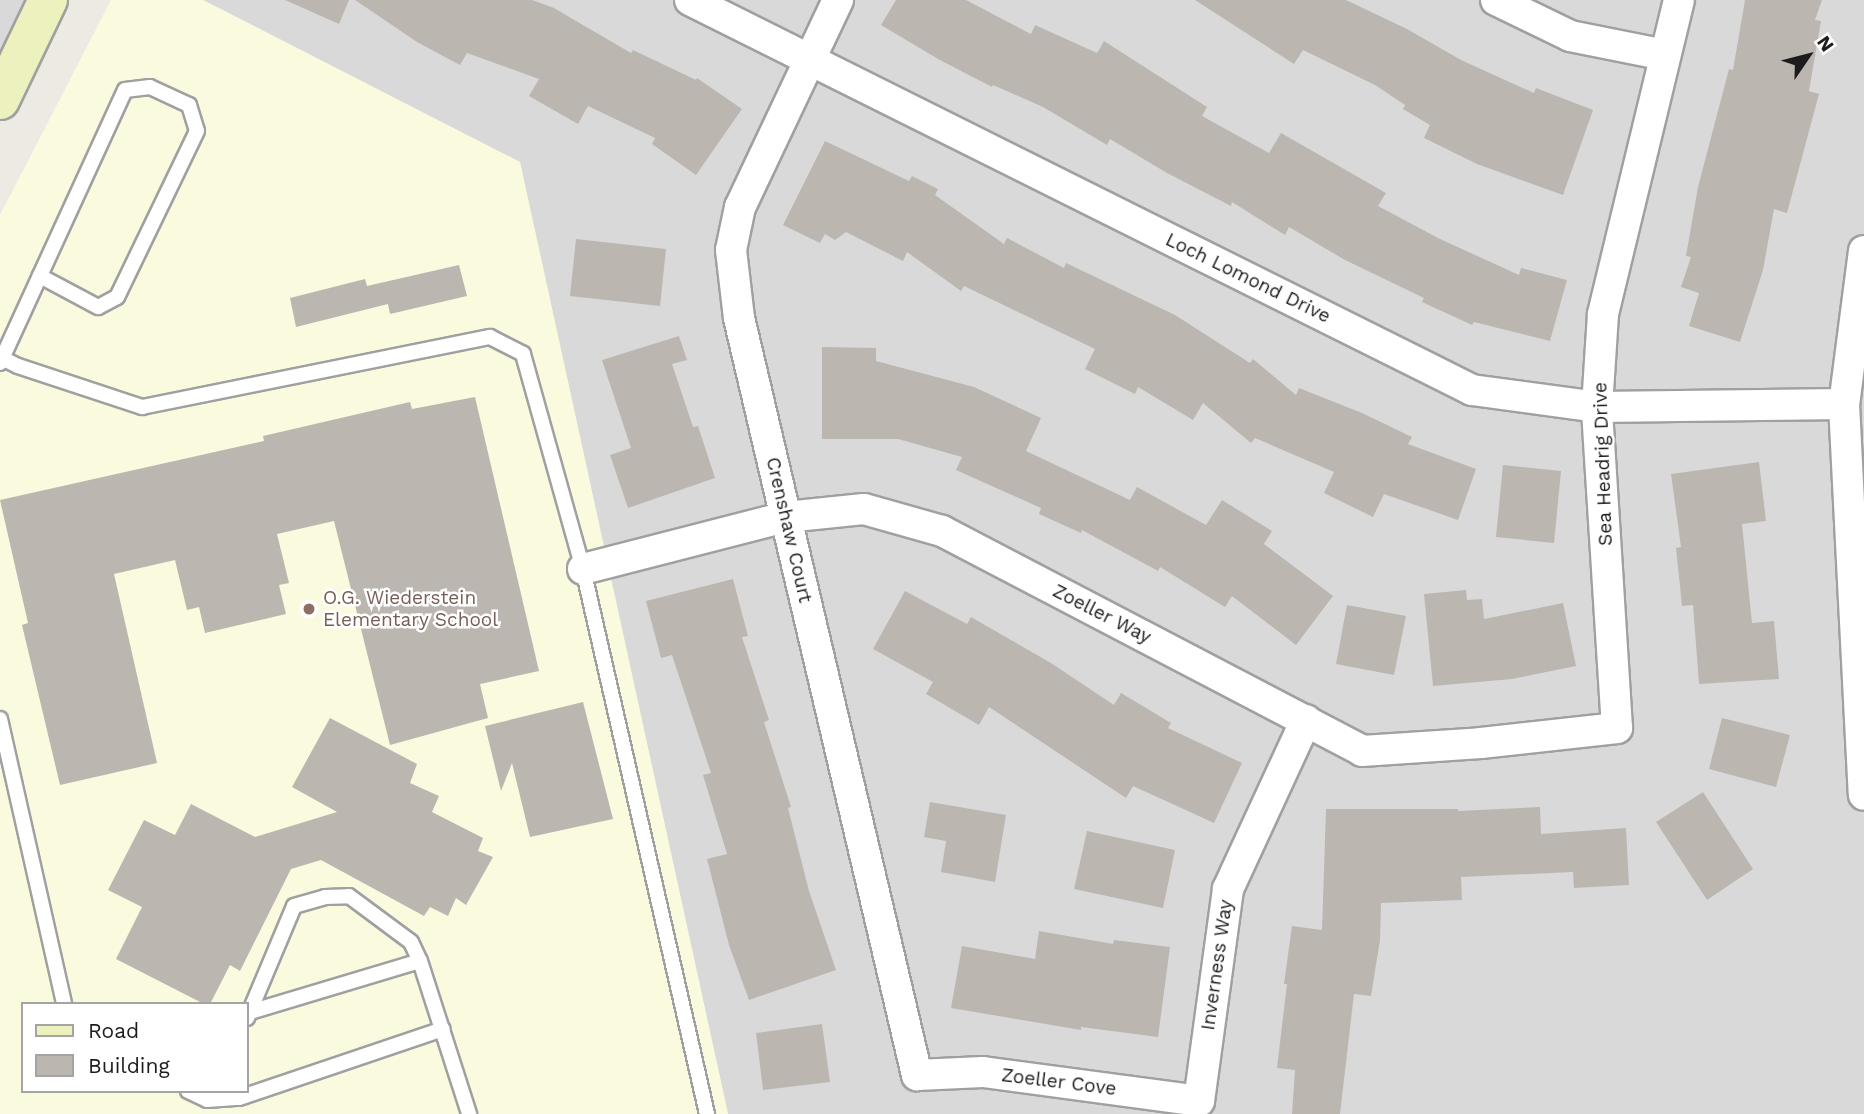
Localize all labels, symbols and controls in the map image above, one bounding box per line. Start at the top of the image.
north arrow [1773,21,1843,91]
text: N [1812,31,1839,56]
street label: Loch Lomond Drive [1162,228,1334,328]
street label: Sea Headrig Drive [1589,381,1617,547]
street label: Crenshaw Court [761,455,817,605]
street label: Zoeller Way [1049,579,1155,649]
place label: O.G. Wiederstein Elementary School [323,587,499,631]
marker: O.G. Wiederstein Elementary School [301,601,317,617]
street label: Inverness Way [1196,898,1238,1032]
legend [21,1002,248,1093]
text: Road [88,1018,139,1043]
text: Building [88,1053,170,1078]
street label: Zoeller Cove [1000,1064,1118,1100]

